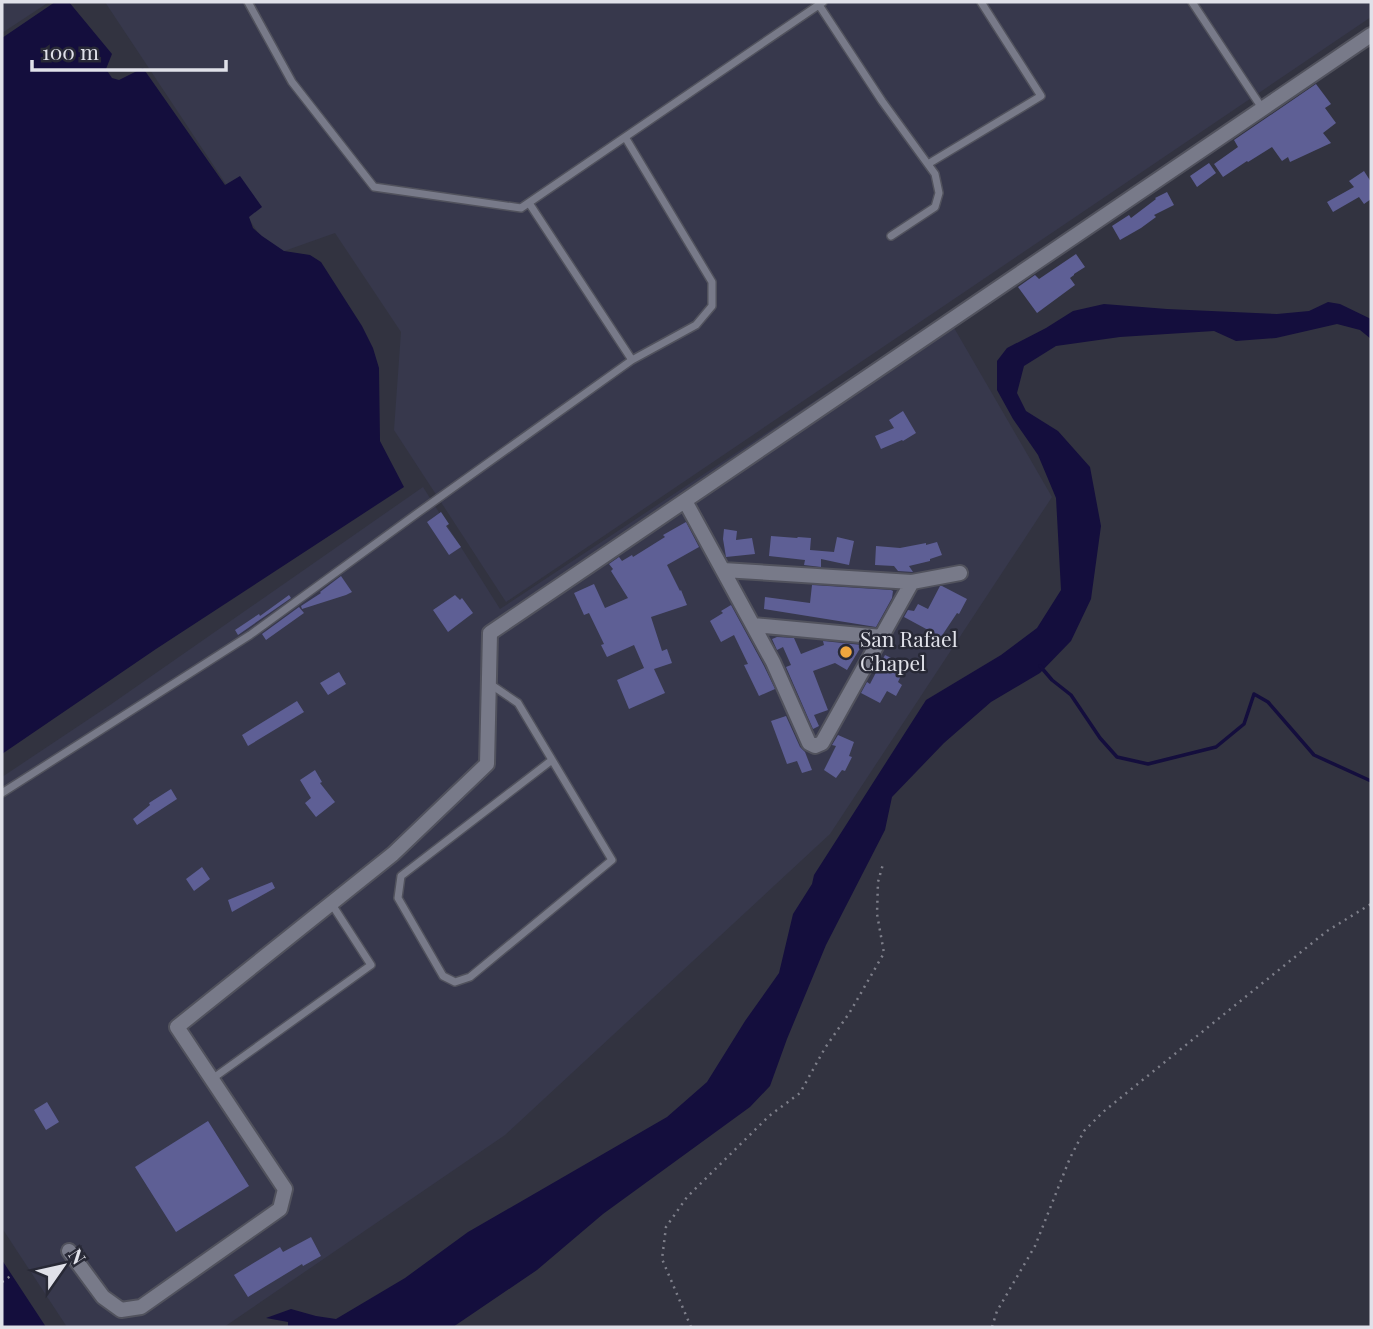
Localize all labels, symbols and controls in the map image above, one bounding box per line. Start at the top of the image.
scale bar [32,28,226,72]
text: 100 m [42,37,99,65]
place label: San Rafael Chapel [860,624,958,676]
marker: San Rafael Chapel [838,644,854,660]
north arrow [28,1231,98,1301]
text: N [63,1243,93,1269]

